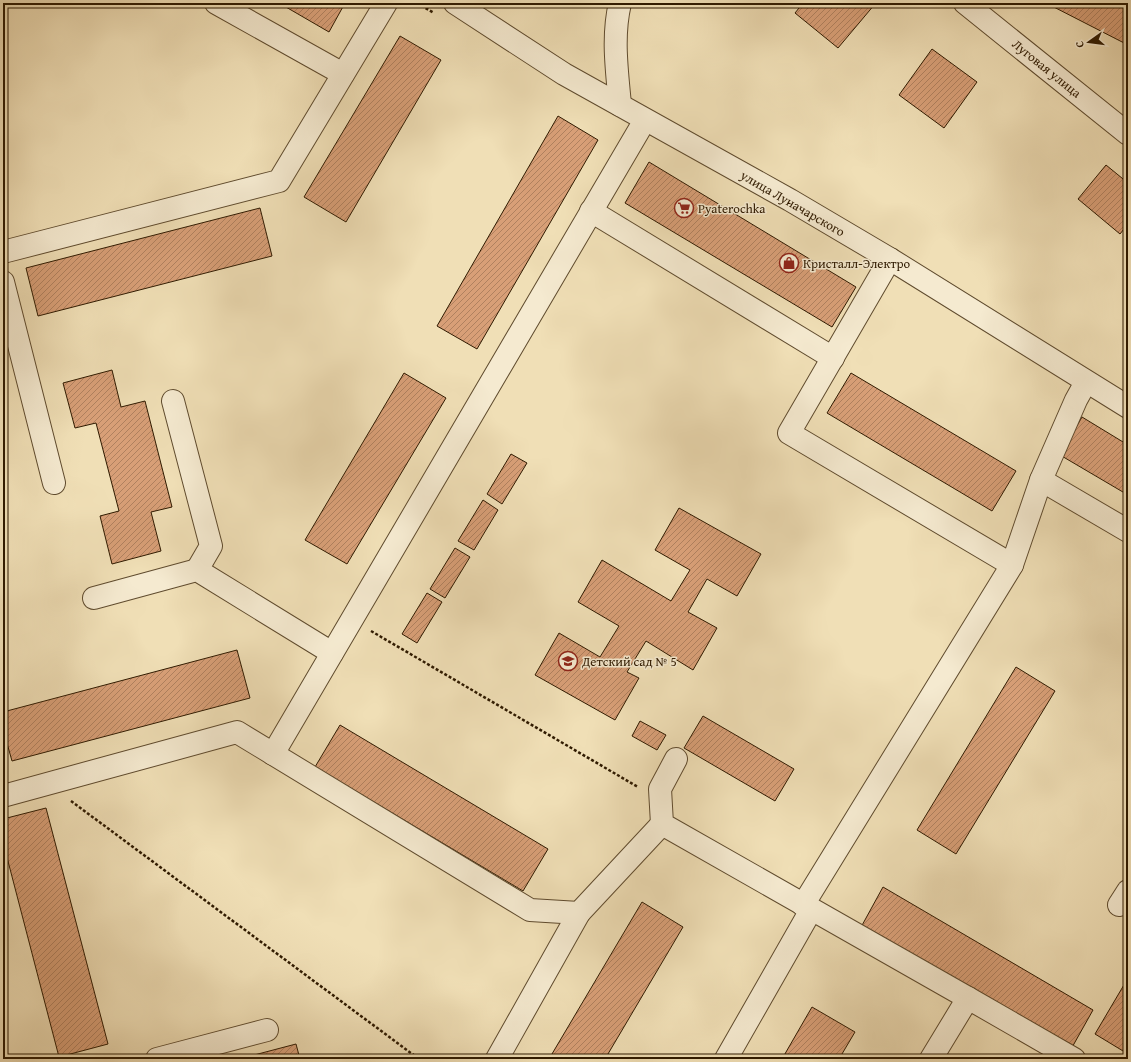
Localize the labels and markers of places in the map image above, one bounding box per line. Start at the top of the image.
supermarket icon: Pyaterochka [673,197,695,219]
place label: Pyaterochka [698,199,766,218]
shop icon: Кристалл-Электро [778,252,800,274]
place label: Кристалл-Электро [803,254,911,273]
school or university icon: Детский сад № 5 [557,650,579,672]
place label: Детский сад № 5 [581,652,677,671]

